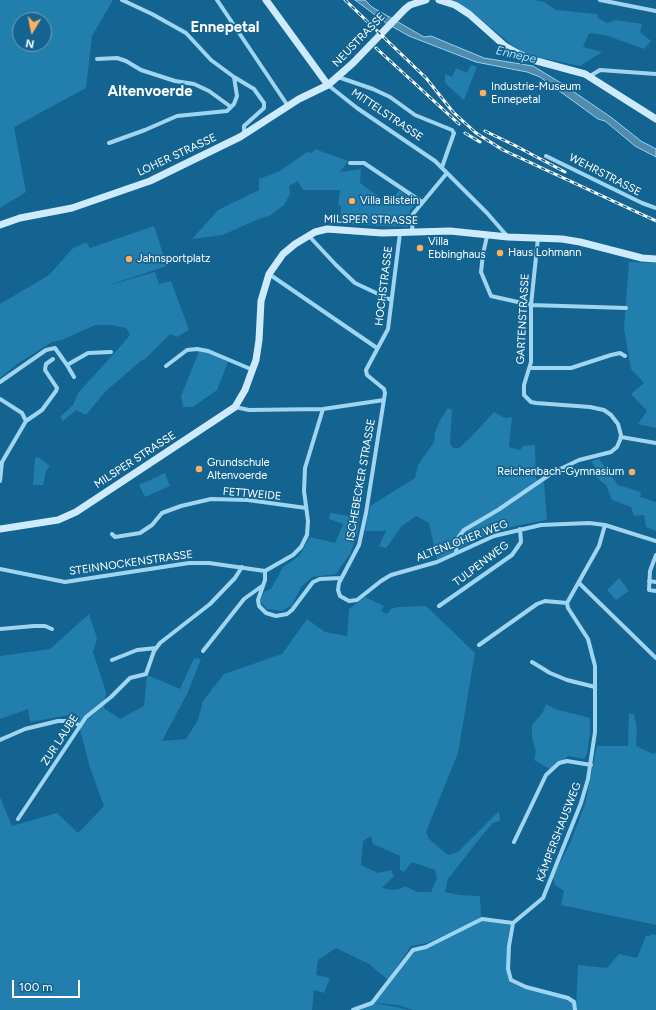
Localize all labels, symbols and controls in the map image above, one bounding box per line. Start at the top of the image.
street label: NEUSTRASSE [330,10,388,70]
north arrow [12,12,52,52]
district label: Ennepetal [190,19,260,37]
text: N [25,36,35,50]
water label: Ennepe [495,43,537,67]
place label: Industrie-Museum Ennepetal [491,80,581,106]
district label: Altenvoerde [108,83,192,101]
street label: MITTELSTRASSE [349,86,425,144]
marker: Industrie-Museum Ennepetal [478,88,488,98]
street label: LOHER STRASSE [135,131,219,179]
street label: WEHRSTRASSE [567,151,643,199]
place label: Villa Bilstein [360,194,419,208]
marker: Villa Bilstein [347,196,357,206]
street label: MILSPER STRASSE [324,213,418,227]
place label: Villa Ebbinghaus [428,235,486,261]
marker: Villa Ebbinghaus [415,243,425,253]
street label: HOCHSTRASSE [373,245,395,327]
place label: Haus Lohmann [508,246,581,260]
marker: Haus Lohmann [495,248,505,258]
place label: Jahnsportplatz [137,252,211,266]
marker: Jahnsportplatz [124,254,134,264]
street label: GARTENSTRASSE [514,273,532,365]
street label: ISCHEBECKER STRASSE [344,418,378,542]
street label: MILSPER STRASSE [92,429,178,491]
place label: Grundschule Altenvoerde [207,456,270,482]
marker: Grundschule Altenvoerde [194,464,204,474]
place label: Reichenbach-Gymnasium [497,465,624,479]
marker: Reichenbach-Gymnasium [627,467,637,477]
street label: FETTWEIDE [222,485,282,503]
street label: ALTENLOHER WEG [414,517,510,565]
street label: TULPENWEG [451,539,511,589]
street label: STEINNOCKENSTRASSE [68,548,194,578]
street label: ZUR LAUBE [39,712,81,768]
street label: KÄMPERSHAUSWEG [534,780,584,884]
scale bar [14,972,82,998]
text: 100 m [19,980,53,994]

